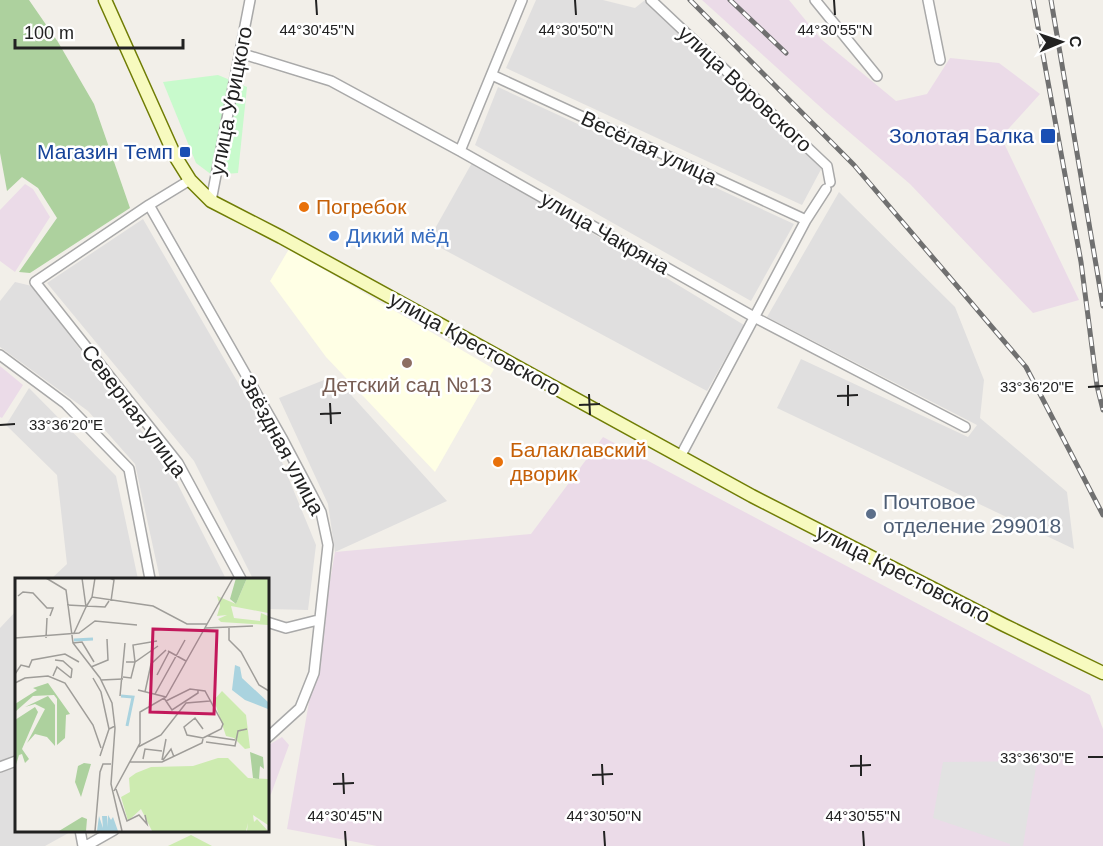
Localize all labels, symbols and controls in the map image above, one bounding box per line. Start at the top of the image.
scale bar [15,12,183,50]
north arrow [1031,12,1091,72]
text: 44°30'45"N [279,21,355,38]
text: 44°30'50"N [538,21,614,38]
street label: улица Воровского [674,21,817,156]
text: 44°30'55"N [797,21,873,38]
text: 100 m [24,23,74,43]
street label: улица Урицкого [205,24,256,177]
text: С [1067,35,1084,48]
street label: Весёлая улица [578,106,721,189]
place label: Золотая Балка [889,124,1034,147]
marker: Золотая Балка [1039,127,1057,145]
place label: Магазин Темп [37,140,173,163]
marker: Магазин Темп [178,145,192,159]
street label: улица Чакряна [537,186,674,279]
place label: Погребок [316,195,407,218]
marker: Погребок [297,200,311,214]
place label: Дикий мёд [346,224,449,247]
marker: Дикий мёд [327,229,341,243]
street label: улица Крестовского [386,287,565,400]
street label: Северная улица [77,340,192,481]
marker: Детский сад №13 [400,356,414,370]
street label: Звёздная улица [236,371,329,519]
place label: Детский сад №13 [322,373,492,396]
text: 33°36'20"E [1000,378,1074,395]
text: 33°36'20"E [29,416,103,433]
place label: Балаклавский дворик [510,438,647,485]
marker: Балаклавский дворик [491,455,505,469]
place label: Почтовое отделение 299018 [883,490,1061,537]
marker: Почтовое отделение 299018 [864,507,878,521]
street label: улица Крестовского [812,520,994,627]
inset map [15,578,268,831]
text: 33°36'30"E [1000,749,1074,766]
text: 44°30'45"N [307,807,383,824]
text: 44°30'50"N [566,807,642,824]
text: 44°30'55"N [825,807,901,824]

